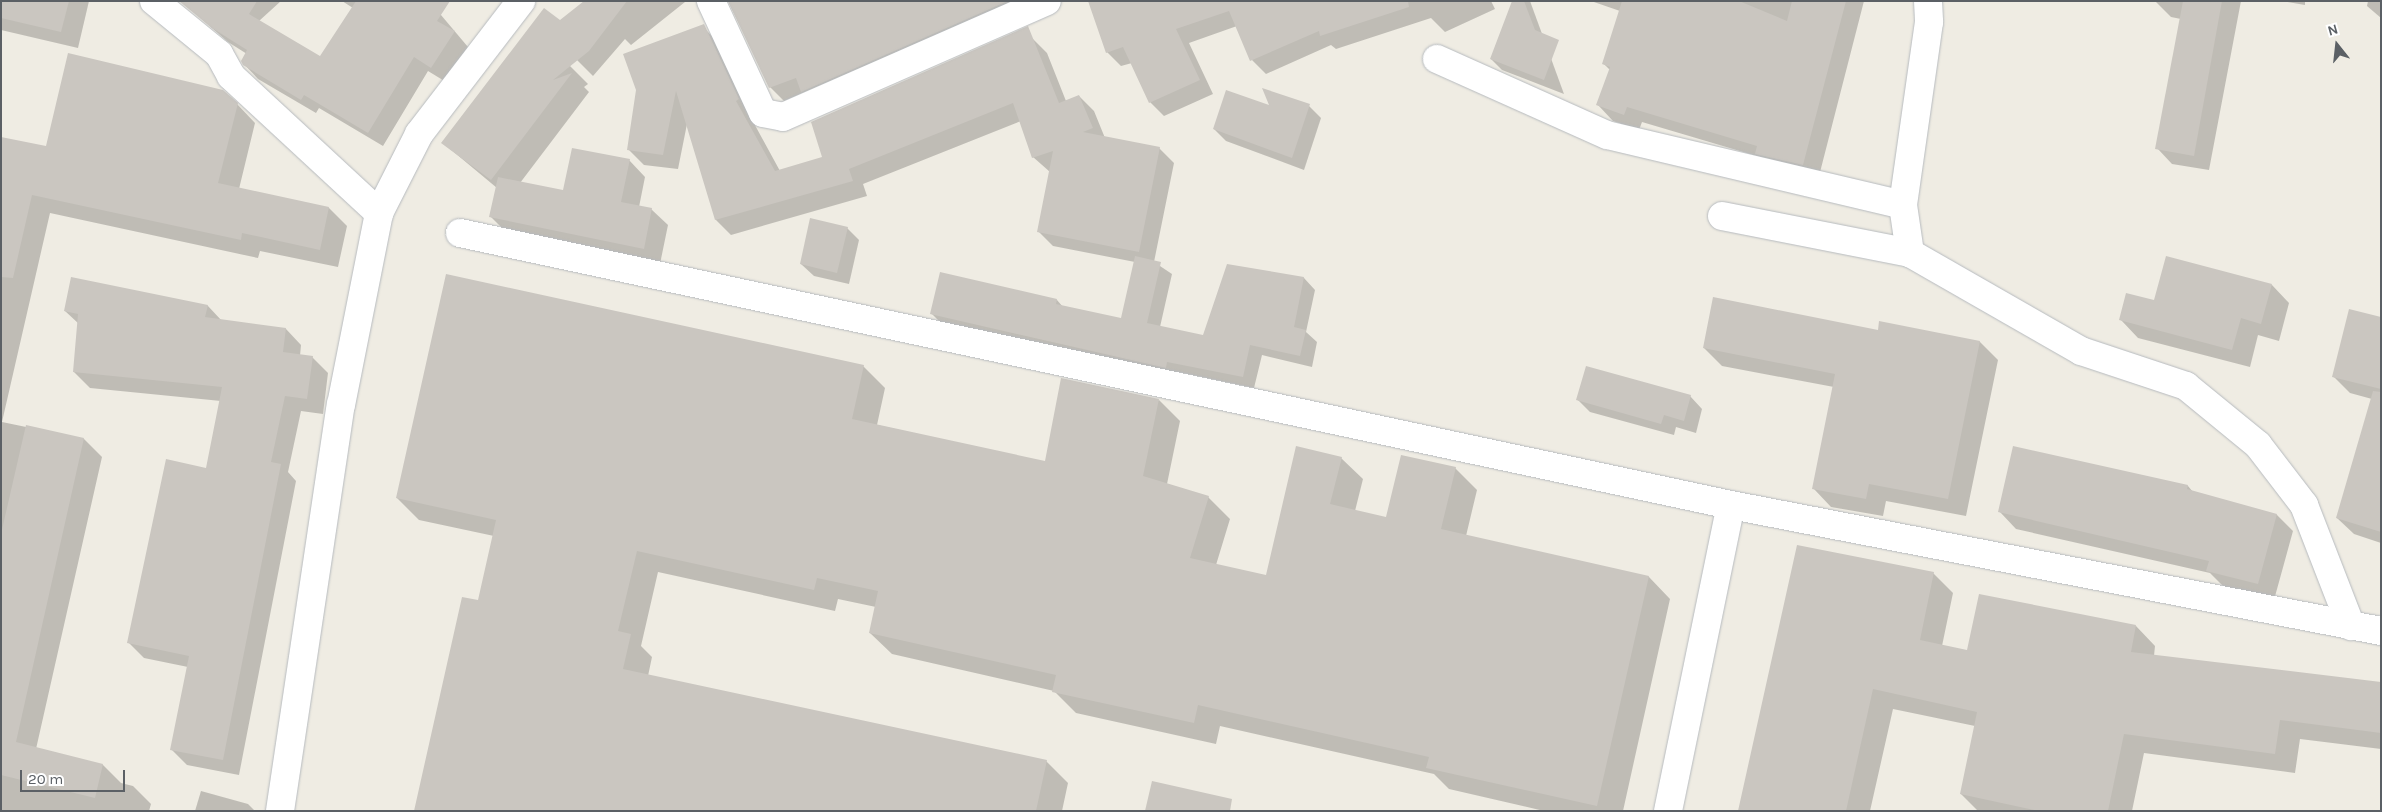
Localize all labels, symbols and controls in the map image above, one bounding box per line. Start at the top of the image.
north arrow [2312,20,2362,70]
text: N [2326,21,2340,40]
scale bar [22,760,128,792]
text: 20 m [28,770,63,788]

